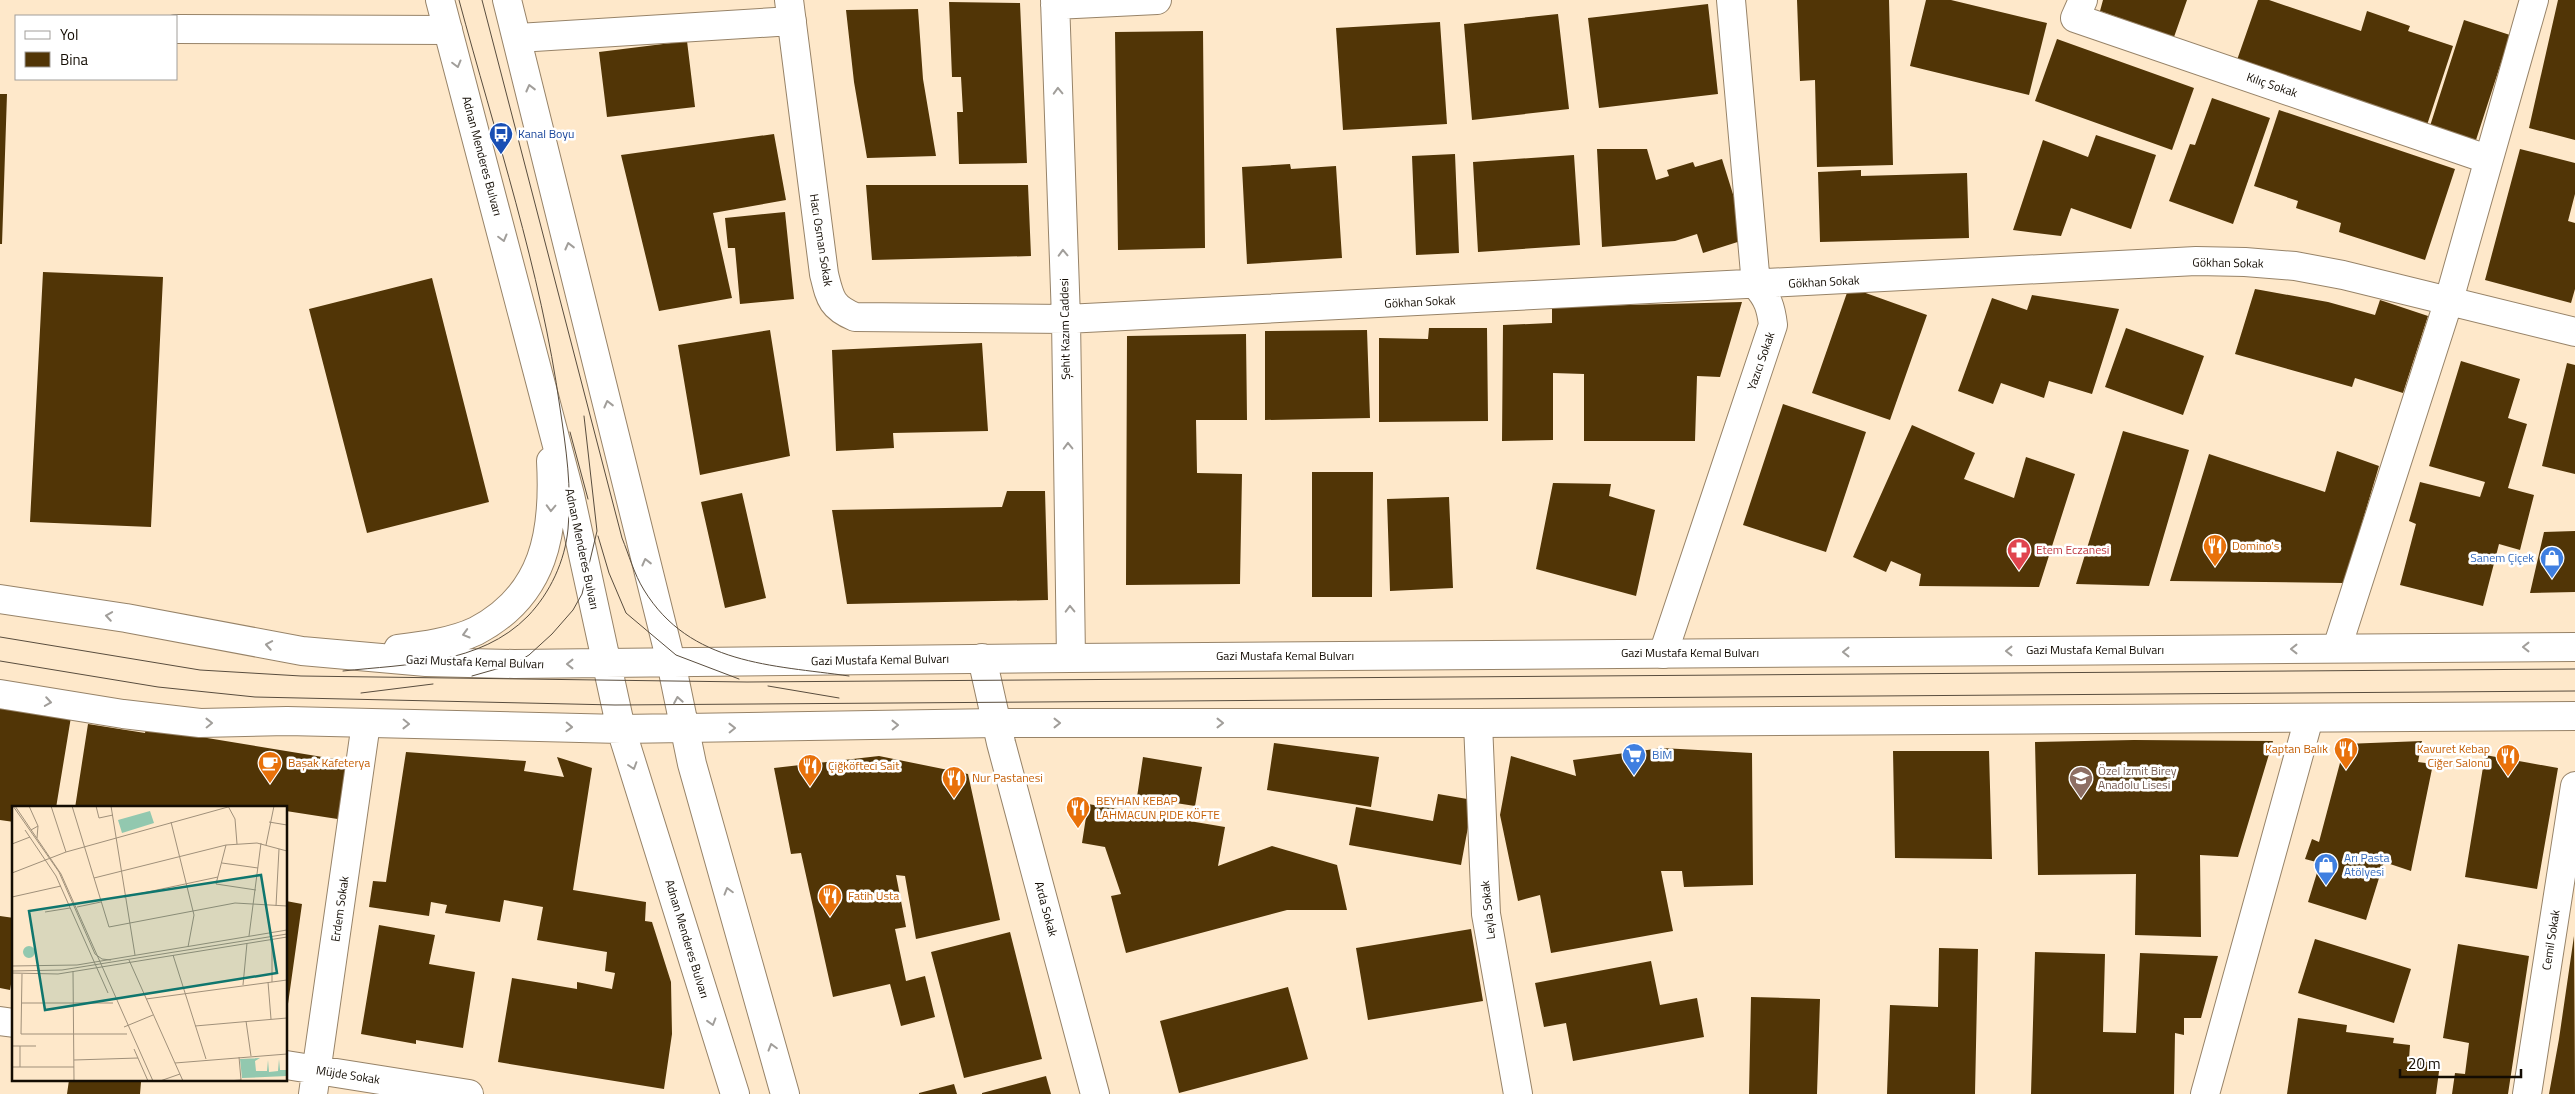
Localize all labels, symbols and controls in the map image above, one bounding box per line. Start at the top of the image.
legend [15,15,178,80]
text: Yol [60,23,78,46]
text: Bina [60,48,89,71]
one-way arrow [451,60,462,68]
street label: Kılıç Sokak [2244,67,2301,102]
one-way arrow [525,84,536,93]
one-way arrow [1053,86,1063,94]
street label: Adnan Menderes Bulvarı [457,94,508,218]
bus stop icon: Kanal Boyu [488,121,514,155]
place label: Kanal Boyu [518,124,575,143]
street label: Hacı Osman Sokak [805,192,838,288]
one-way arrow [497,234,508,243]
one-way arrow [564,242,575,251]
one-way arrow [1058,249,1069,257]
street label: Gökhan Sokak [2192,252,2264,273]
street label: Gökhan Sokak [1788,270,1860,293]
street label: Şehit Kazım Caddesi [1054,278,1075,380]
street label: Gökhan Sokak [1384,290,1456,313]
street label: Yazıcı Sokak [1742,329,1779,393]
one-way arrow [603,399,614,408]
one-way arrow [1063,442,1073,450]
street label: Adnan Menderes Bulvarı [560,487,605,611]
one-way arrow [546,505,556,513]
restaurant icon: Domino's [2202,533,2228,567]
place label: Domino's [2232,536,2280,555]
pharmacy icon: Etem Eczanesi [2006,537,2032,571]
place label: Etem Eczanesi [2036,540,2109,559]
shop icon: Sanem Çiçek [2539,545,2565,579]
place label: Sanem Çiçek [2470,548,2534,567]
one-way arrow [641,557,652,566]
one-way arrow [1065,605,1076,613]
one-way arrow [104,611,113,621]
one-way arrow [462,629,470,639]
street label: Gazi Mustafa Kemal Bulvarı [2026,640,2164,659]
one-way arrow [264,641,273,651]
one-way arrow [2522,642,2530,652]
street label: Gazi Mustafa Kemal Bulvarı [1621,643,1759,662]
one-way arrow [2290,644,2298,654]
street label: Gazi Mustafa Kemal Bulvarı [1216,646,1354,665]
one-way arrow [2005,646,2012,656]
one-way arrow [1842,647,1850,657]
street label: Gazi Mustafa Kemal Bulvarı [811,649,949,670]
street label: Gazi Mustafa Kemal Bulvarı [406,650,544,673]
one-way arrow [566,659,574,669]
one-way arrow [674,695,684,704]
one-way arrow [44,696,52,707]
one-way arrow [206,718,213,728]
one-way arrow [1054,718,1061,728]
one-way arrow [1216,718,1224,728]
one-way arrow [403,719,411,729]
one-way arrow [891,720,899,730]
one-way arrow [566,722,573,732]
one-way arrow [728,723,736,733]
restaurant icon: Kaptan Balık [2333,736,2359,770]
place label: Kaptan Balık [2265,739,2328,758]
place label: Kavuret Kebap Ciğer Salonu [2417,739,2490,772]
supermarket icon: BİM [1621,742,1647,776]
restaurant icon: Kavuret Kebap Ciğer Salonu [2495,743,2521,777]
place label: BİM [1652,745,1672,764]
cafe icon: Başak Kafeterya [257,750,283,784]
place label: Başak Kafeterya [288,753,370,772]
restaurant icon: Çiğköfteci Sait [797,753,823,787]
place label: Çiğköfteci Sait [828,756,900,775]
place label: Özel İzmit Birey Anadolu Lisesi [2098,761,2177,794]
one-way arrow [627,762,637,770]
restaurant icon: Nur Pastanesi [941,765,967,799]
school or university icon: Özel İzmit Birey Anadolu Lisesi [2068,765,2094,799]
place label: Nur Pastanesi [972,768,1043,787]
place label: BEYHAN KEBAP LAHMACUN PIDE KÖFTE [1096,791,1220,824]
restaurant icon: BEYHAN KEBAP LAHMACUN PIDE KÖFTE [1065,795,1091,829]
inset map [12,806,288,1082]
place label: Arı Pasta Atölyesi [2344,848,2389,881]
shop icon: Arı Pasta Atölyesi [2313,852,2339,886]
street label: Erdem Sokak [326,875,354,943]
street label: Adnan Menderes Bulvarı [660,877,715,1001]
street label: Arda Sokak [1030,879,1063,939]
street label: Leyla Sokak [1475,879,1500,940]
restaurant icon: Fatih Usta [817,883,843,917]
place label: Fatih Usta [848,886,899,905]
one-way arrow [723,887,733,895]
street label: Cemil Sokak [2536,908,2565,971]
one-way arrow [707,1017,717,1025]
one-way arrow [768,1044,778,1052]
scale bar [2400,1046,2521,1078]
text: 20 m [2408,1052,2441,1075]
street label: Müjde Sokak [315,1060,382,1089]

